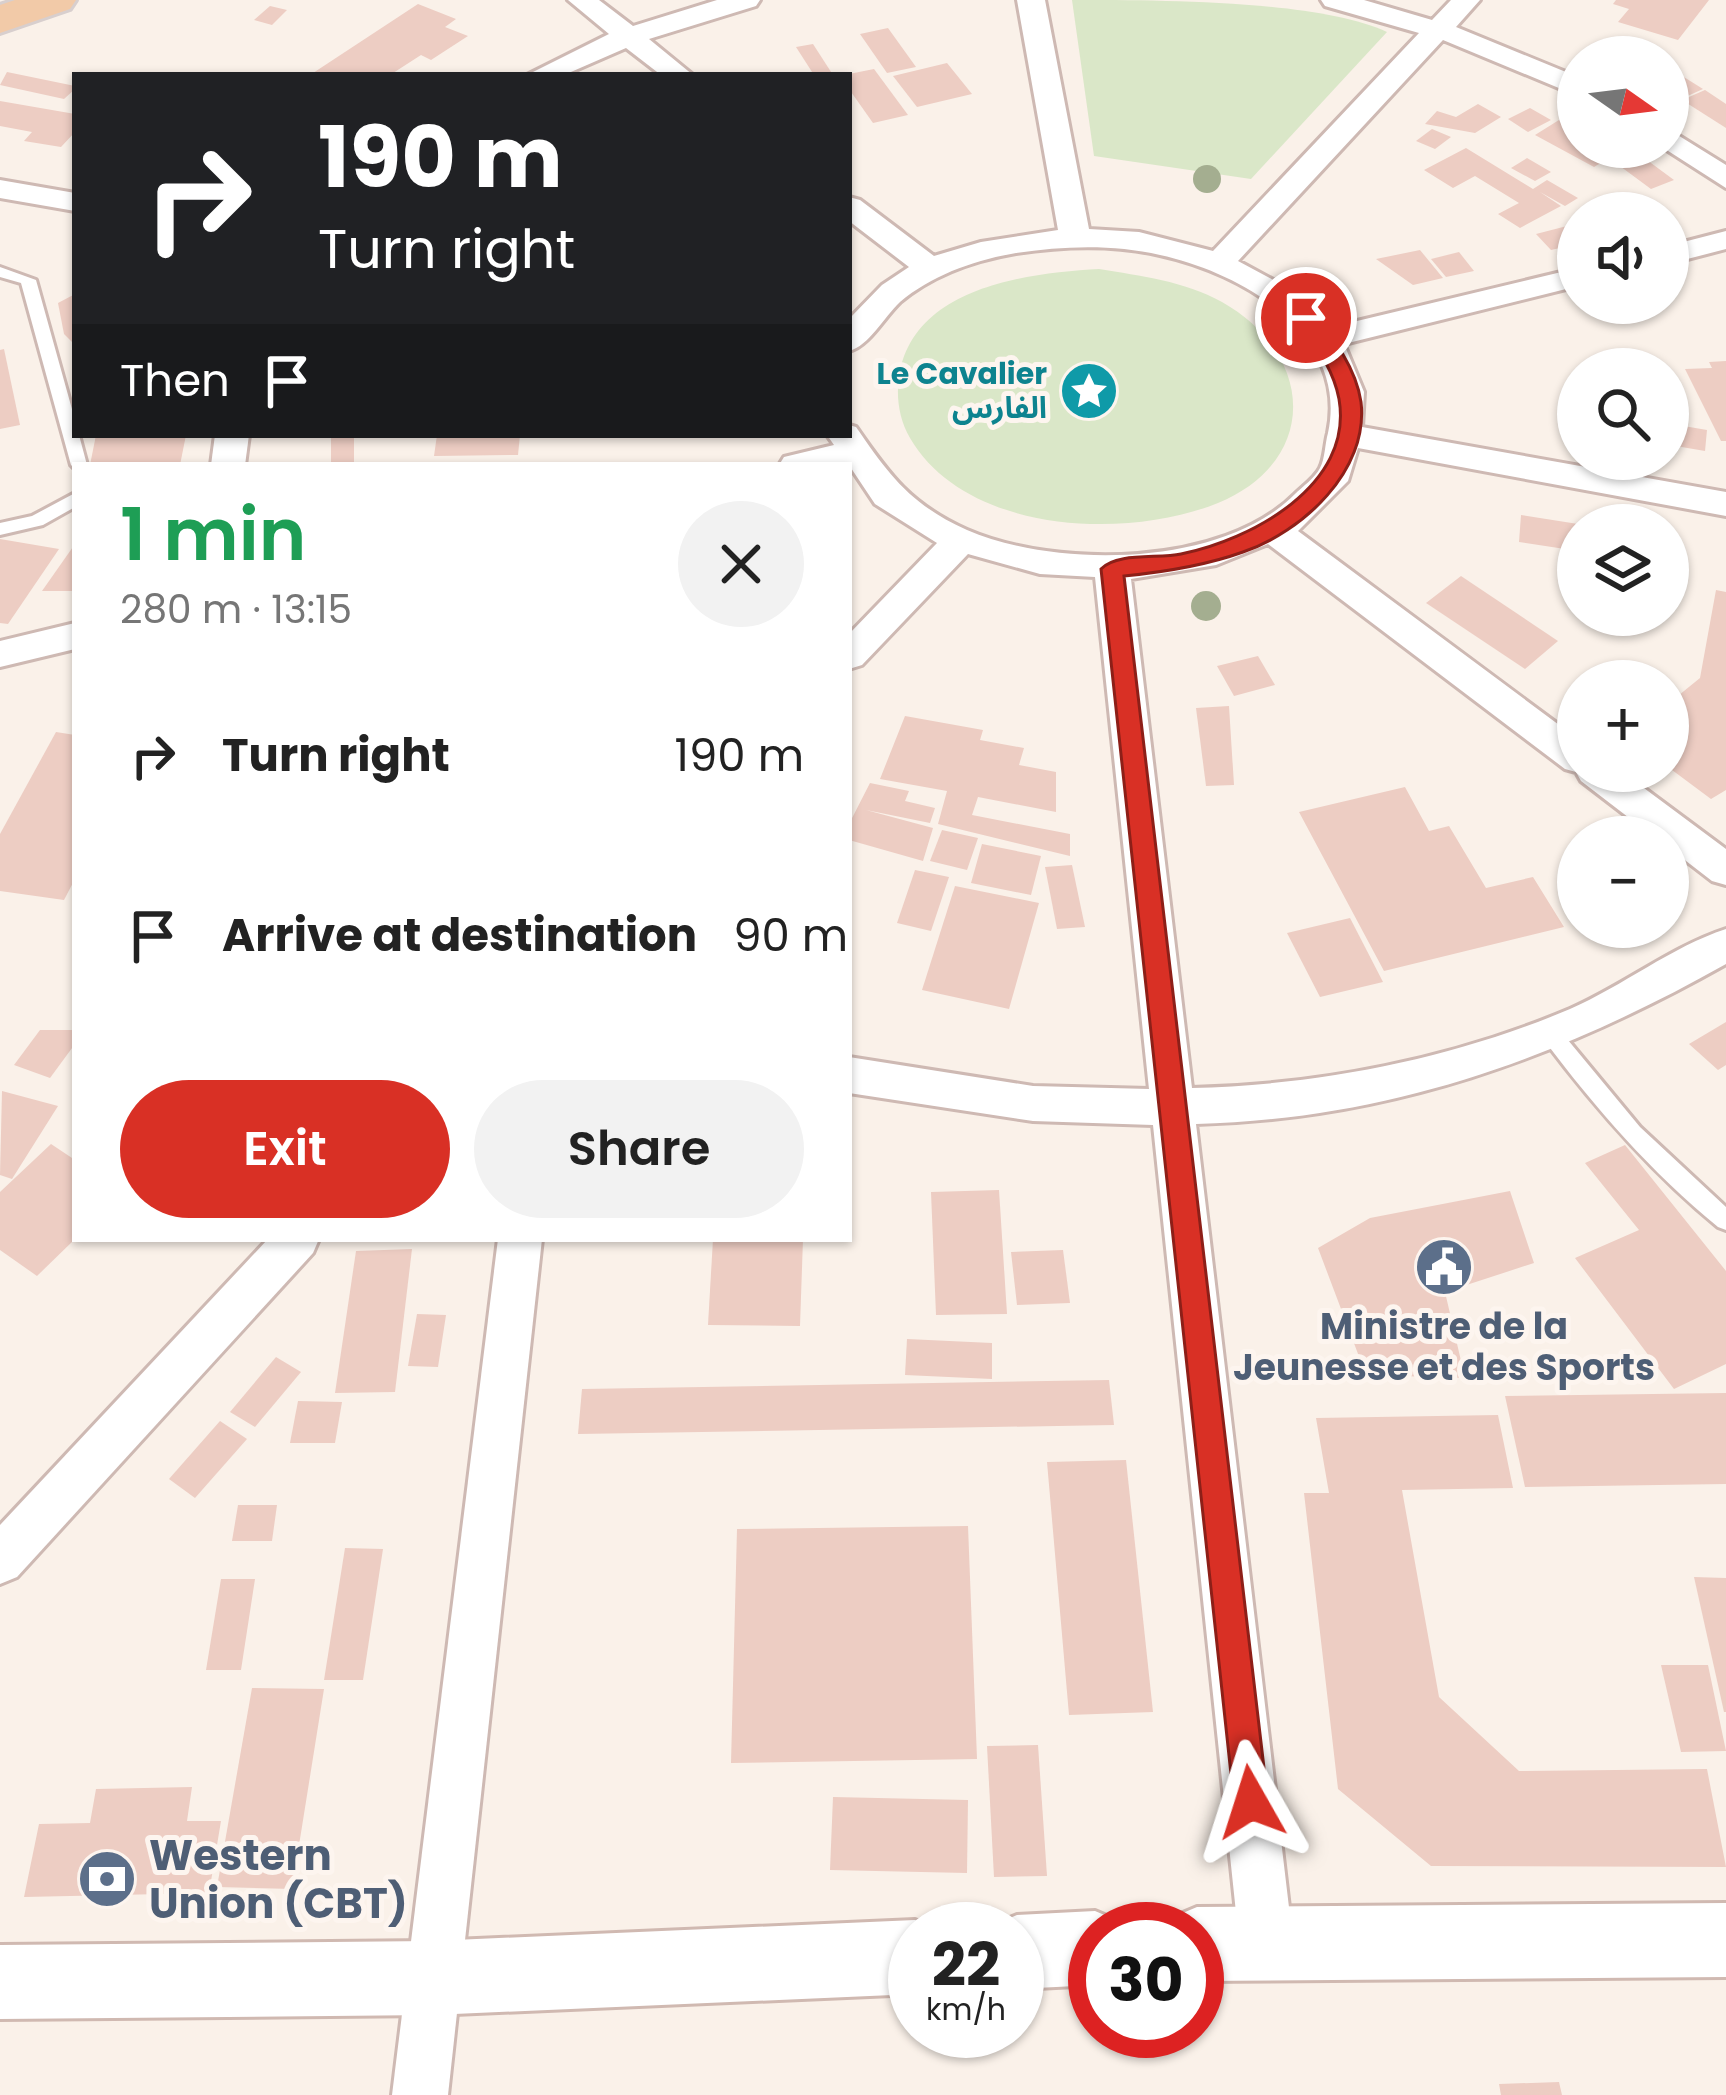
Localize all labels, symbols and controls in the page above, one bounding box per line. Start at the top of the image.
north arrow [1557,36,1689,168]
map controls [1557,36,1689,948]
text: 190 m [318,99,563,216]
icon: right [120,120,276,276]
button: sound [1557,192,1689,324]
text: Turn right [318,211,575,287]
pin [1255,267,1357,369]
icon: arrive [1273,285,1339,351]
icon: arrive [254,348,320,414]
button: search [1557,348,1689,480]
text: Then [120,349,230,412]
place label: Le Cavalier الفارس [876,352,1047,429]
place icon: Le Cavalier الفارس [1058,360,1120,422]
text: 1 min [120,484,306,585]
button: close [678,501,804,627]
button: layers [1557,504,1689,636]
text: 280 m · 13:15 [120,582,352,637]
button: + [1557,660,1689,792]
icon: right [120,723,186,789]
text: Turn right [222,724,450,787]
text: 190 m [675,724,804,787]
button: − [1557,816,1689,948]
icon: arrive [120,903,186,969]
text: Arrive at destination [222,904,697,967]
text: 90 m [733,904,848,967]
button: Exit [120,1080,450,1218]
button: Share [474,1080,804,1218]
public building icon: Ministre de la Jeunesse et des Sports [1413,1236,1475,1298]
place label: Ministre de la Jeunesse et des Sports [1233,1301,1655,1393]
position arrow [1188,1739,1314,1865]
place label: Western Union (CBT) [149,1826,408,1933]
bank icon: Western Union (CBT) [76,1848,138,1910]
speed limit sign: 30 [1068,1902,1224,2058]
text: 22 [932,1923,1000,2007]
text: km/h [926,1988,1006,2031]

